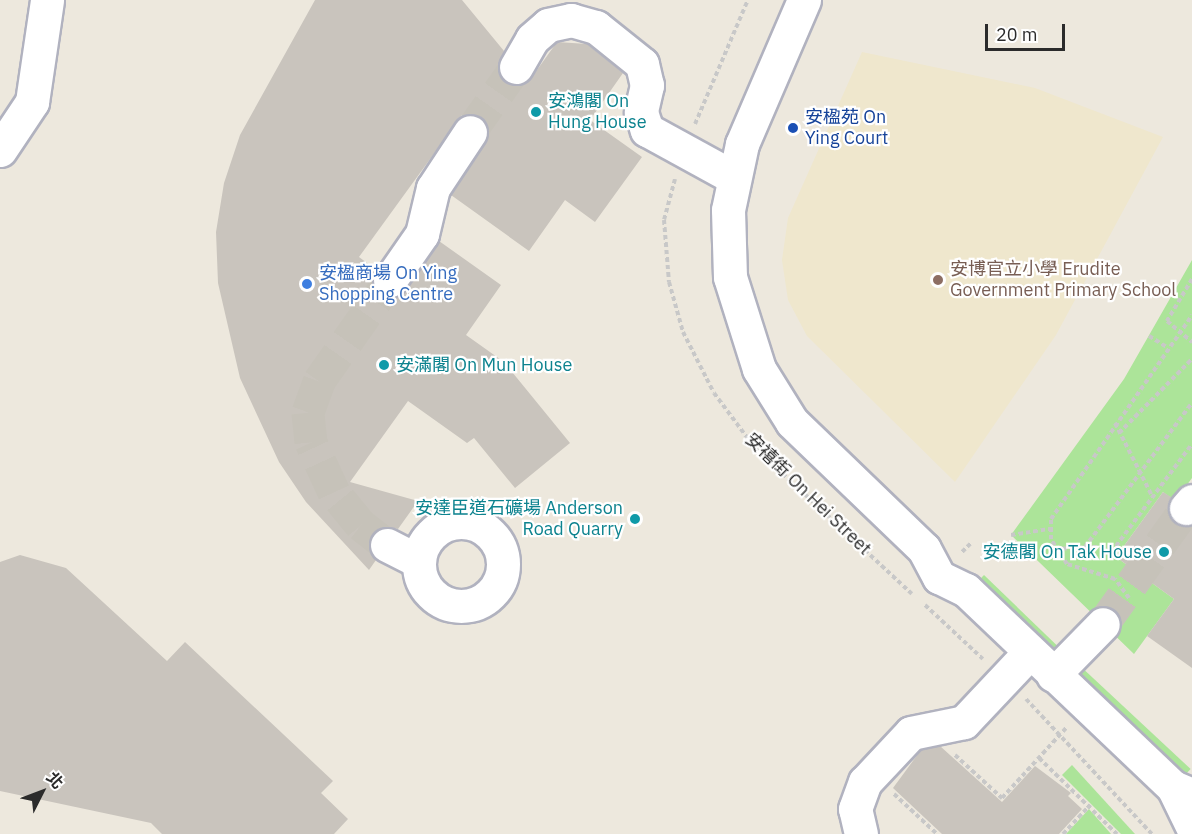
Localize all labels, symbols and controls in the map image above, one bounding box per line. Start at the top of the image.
scale bar [988,12,1068,50]
text: 20 m [996,23,1038,46]
place label: 安鴻閣 On Hung House [548,91,647,134]
marker: 安鴻閣 On Hung House [529,105,543,119]
place label: 安楹苑 On Ying Court [805,107,888,150]
marker: 安楹苑 On Ying Court [786,121,800,135]
place label: 安博官立小學 Erudite Government Primary School [950,259,1176,302]
place label: 安楹商場 On Ying Shopping Centre [319,263,457,306]
marker: 安博官立小學 Erudite Government Primary School [931,273,945,287]
marker: 安楹商場 On Ying Shopping Centre [300,277,314,291]
place label: 安滿閣 On Mun House [396,354,572,376]
marker: 安滿閣 On Mun House [377,358,391,372]
street label: 安禧街 On Hei Street [741,429,875,559]
place label: 安達臣道石礦場 Anderson Road Quarry [415,498,623,540]
marker: 安達臣道石礦場 Anderson Road Quarry [628,512,642,526]
place label: 安德閣 On Tak House [982,541,1152,563]
marker: 安德閣 On Tak House [1157,545,1171,559]
north arrow [12,762,72,822]
text: 北 [43,767,68,793]

